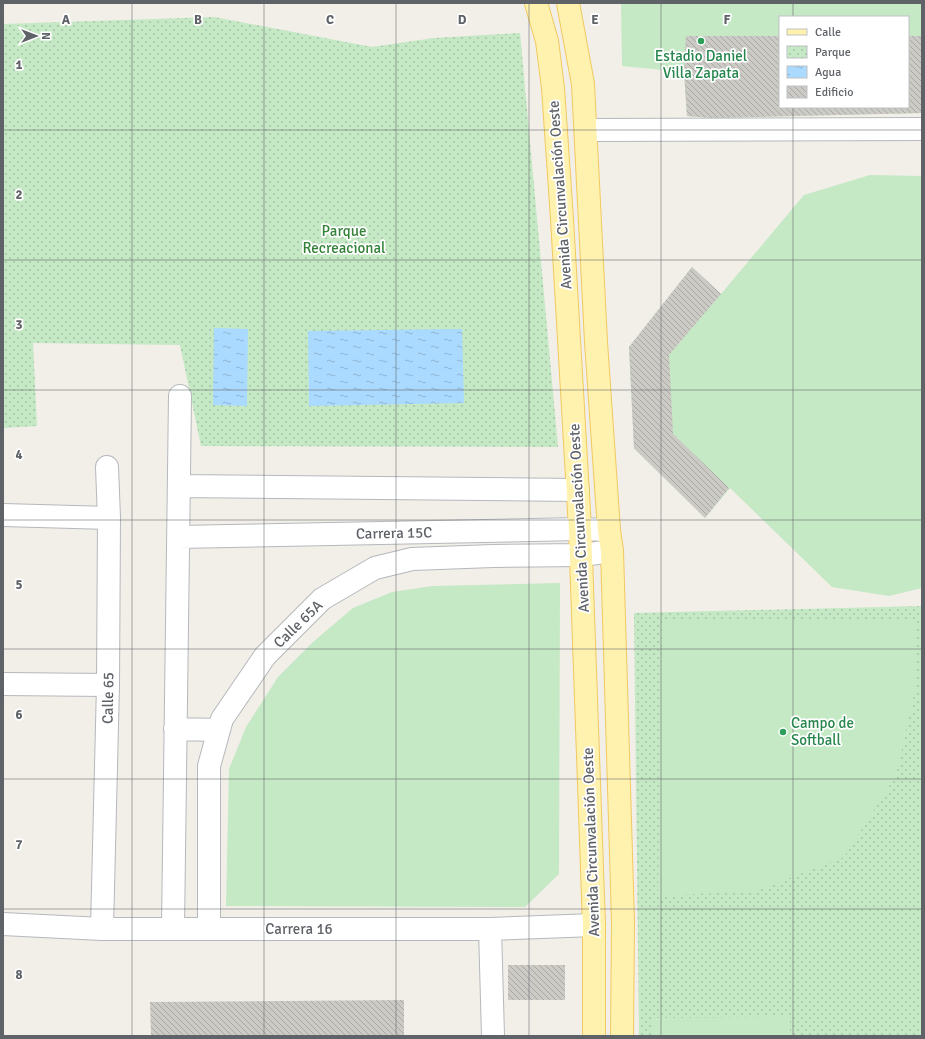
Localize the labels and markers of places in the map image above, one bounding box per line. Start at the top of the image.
marker: Estadio Daniel Villa Zapata [696,36,706,46]
place label: Estadio Daniel Villa Zapata [655,47,747,82]
place label: Campo de Softball [791,714,854,749]
marker: Campo de Softball [778,727,788,737]

